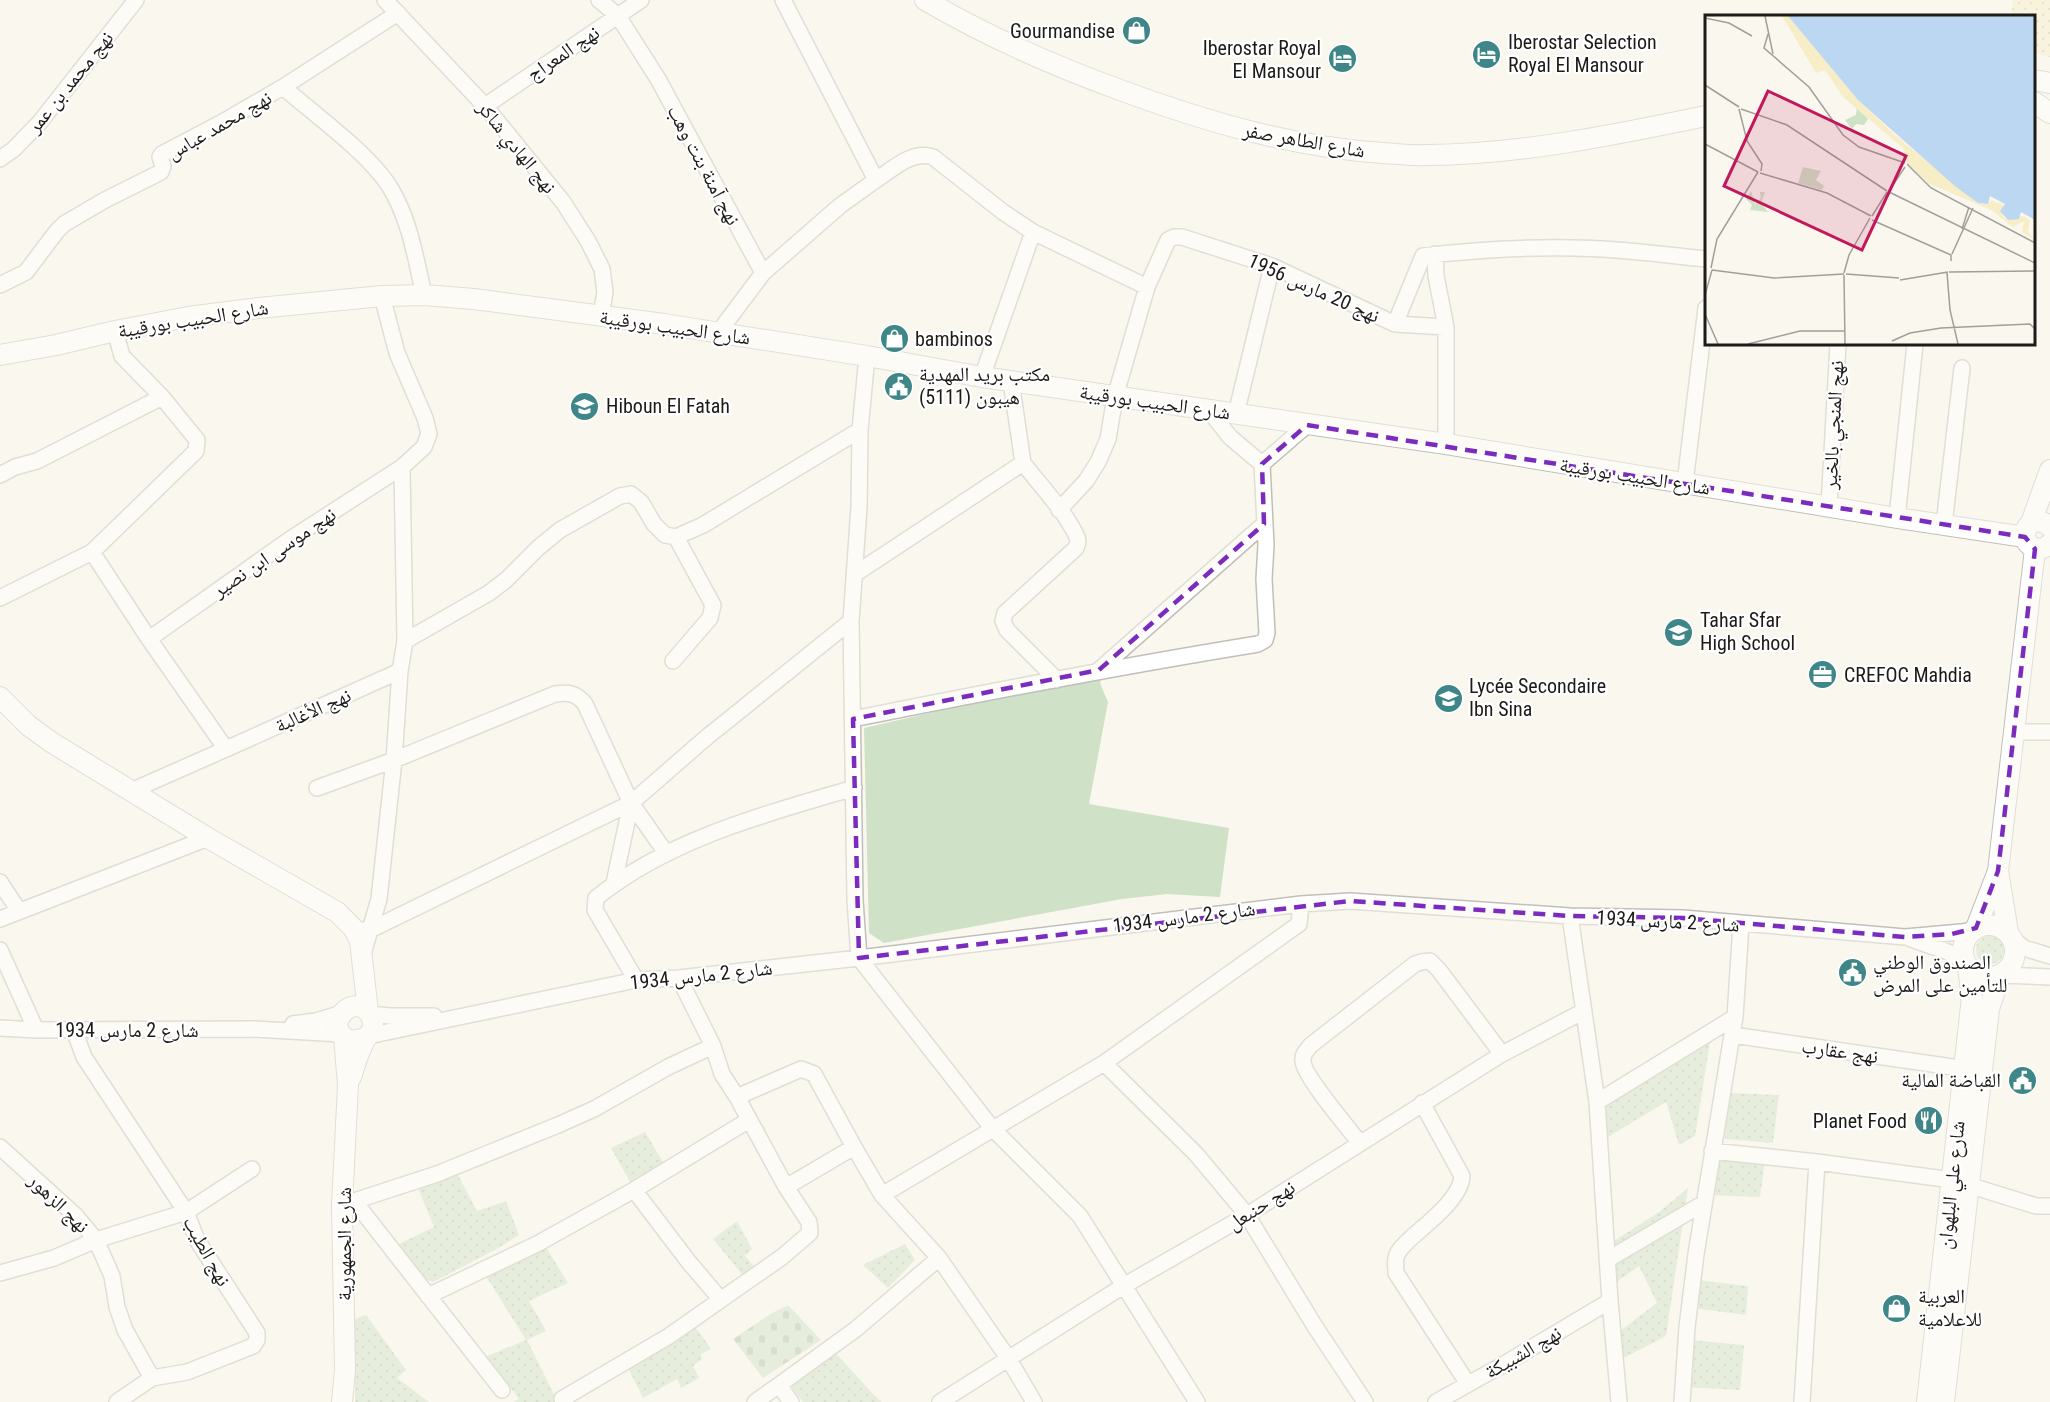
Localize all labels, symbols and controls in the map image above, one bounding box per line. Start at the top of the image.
shop icon: Gourmandise [1120,15,1152,47]
inset map [1705,15,2035,345]
place label: Gourmandise [1010,19,1115,43]
street label: نهج المعراج [522,20,604,87]
street label: نهج محمد بن عمر [21,26,119,139]
place label: Iberostar Selection Royal El Mansour [1508,30,1657,77]
place label: Iberostar Royal El Mansour [1203,36,1321,83]
hotel icon: Iberostar Selection Royal El Mansour [1471,38,1503,70]
hotel icon: Iberostar Royal El Mansour [1326,43,1358,75]
street label: نهج محمد عباس [162,85,276,166]
street label: نهج الهادي شاكر [468,95,562,201]
street label: نهج آمنة بنت وهب [661,101,746,230]
street label: شارع الطاهر صفر [1240,117,1367,164]
street label: نهج 20 مارس 1956 [1244,248,1384,329]
street label: شارع الحبيب بورقيبة [116,295,270,344]
street label: شارع الحبيب بورقيبة [598,305,752,350]
shop icon: bambinos [878,323,910,355]
place label: bambinos [915,327,993,351]
street label: نهج المنجي بالخير [1818,360,1852,491]
place label: مكتب بريد المهدية هيبون (5111) [919,362,1050,409]
public building icon: مكتب بريد المهدية هيبون (5111) [882,370,914,402]
street label: شارع الحبيب بورقيبة [1078,380,1232,425]
school or university icon: Hiboun El Fatah [569,390,601,422]
place label: Hiboun El Fatah [606,394,730,418]
street label: شارع الحبيب بورقيبة [1558,452,1712,501]
street label: نهج موسى ابن نصير [207,502,341,604]
place label: Tahar Sfar High School [1700,608,1795,655]
school or university icon: Tahar Sfar High School [1663,616,1695,648]
office icon: CREFOC Mahdia [1807,659,1839,691]
place label: CREFOC Mahdia [1844,663,1972,687]
place label: Lycée Secondaire Ibn Sina [1469,674,1606,721]
school or university icon: Lycée Secondaire Ibn Sina [1432,682,1464,714]
street label: نهج الأغالبة [271,683,355,738]
street label: شارع 2 مارس 1934 [1111,896,1257,939]
street label: شارع 2 مارس 1934 [1596,905,1740,938]
place label: الصندوق الوطني للتأمين على المرض [1873,950,2008,997]
street label: شارع 2 مارس 1934 [628,956,774,995]
public building icon: الصندوق الوطني للتأمين على المرض [1836,957,1868,989]
street label: شارع 2 مارس 1934 [55,1018,199,1043]
street label: نهج عقارب [1800,1034,1880,1069]
public building icon: القباضة المالية [2006,1064,2038,1096]
place label: القباضة المالية [1901,1068,2001,1092]
restaurant icon: Planet Food [1912,1105,1944,1137]
place label: Planet Food [1813,1109,1907,1133]
street label: شارع علي البلهوان [1932,1120,1974,1251]
street label: نهج الزهور [22,1167,94,1239]
street label: نهج حنبعل [1223,1175,1300,1236]
street label: شارع الجمهورية [332,1187,357,1301]
street label: نهج الطيب [177,1212,236,1291]
place label: العربية للاعلامية [1918,1284,1982,1331]
shop icon: العربية للاعلامية [1881,1292,1913,1324]
street label: نهج الشبيكة [1480,1320,1566,1384]

